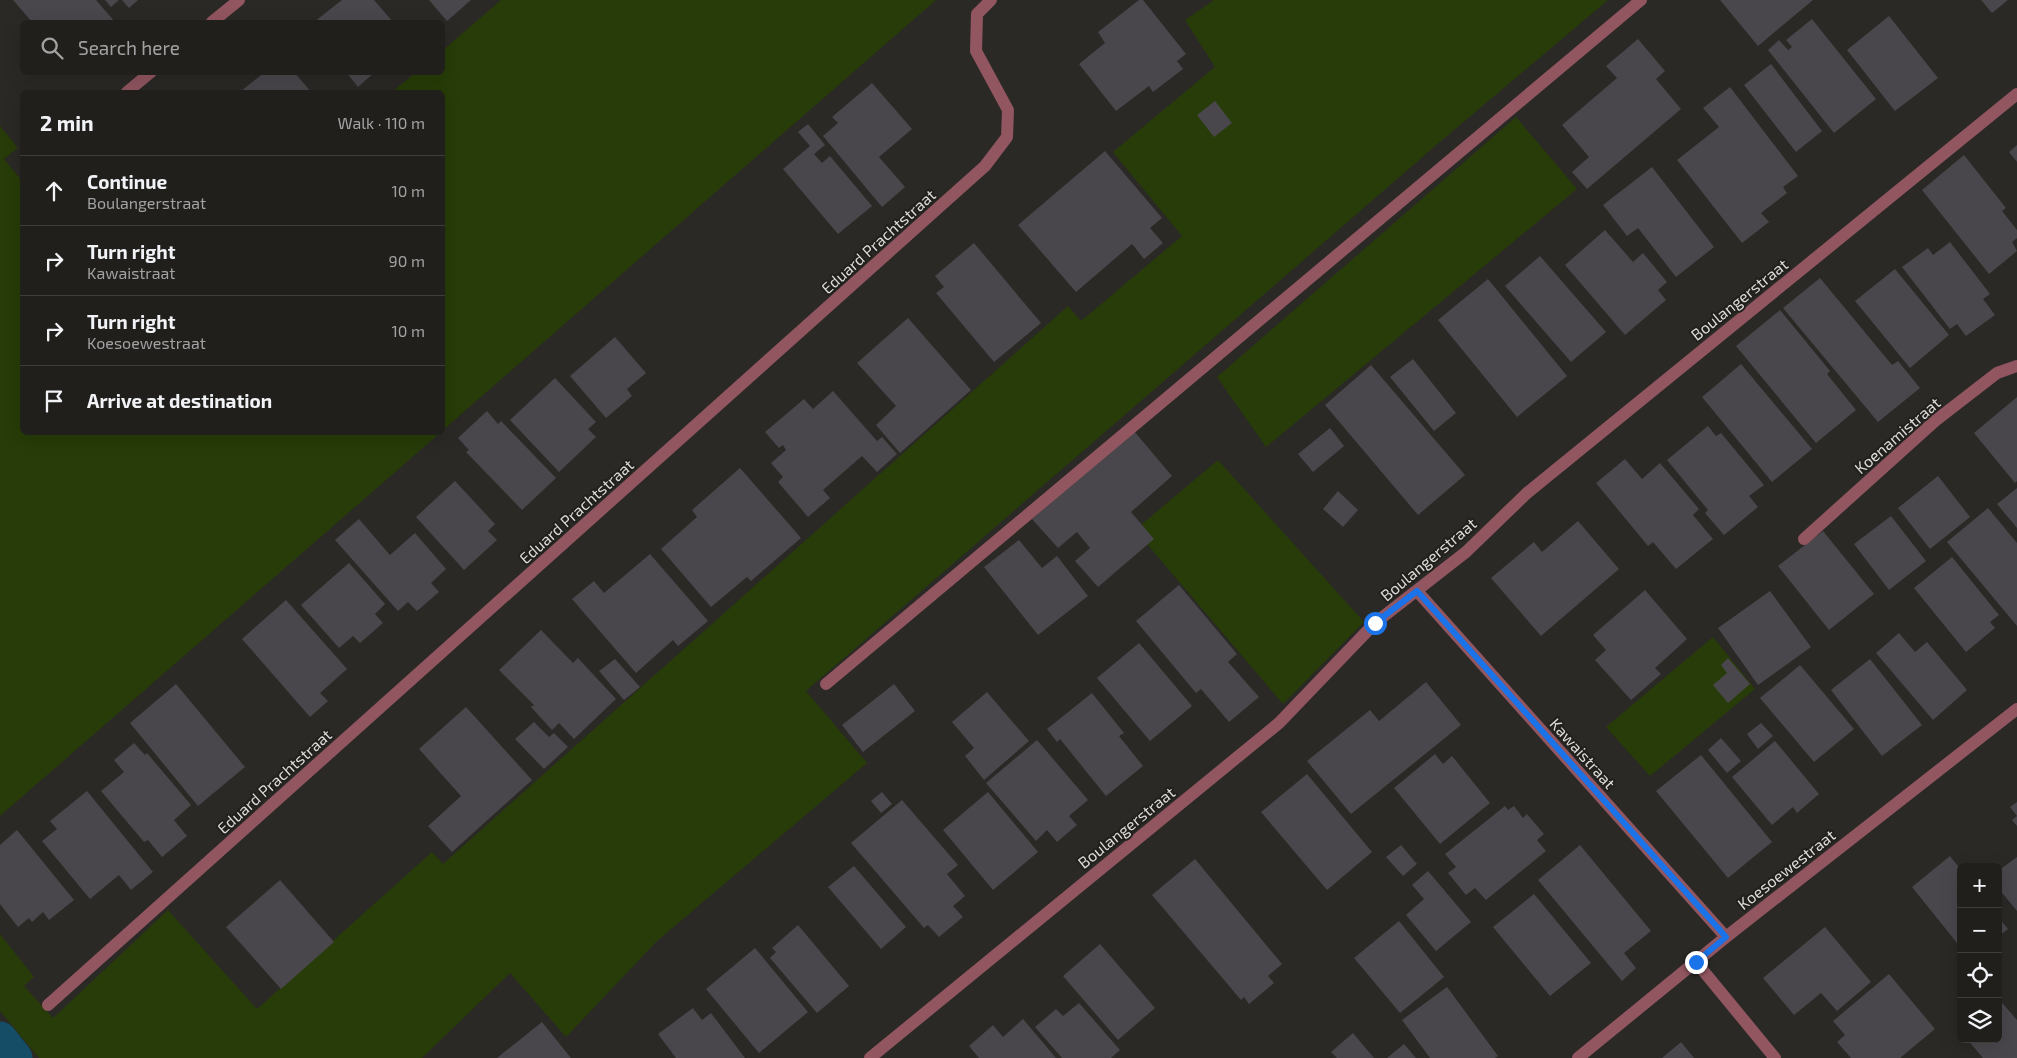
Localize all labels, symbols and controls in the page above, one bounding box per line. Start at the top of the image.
search box [20,20,445,75]
icon: search [38,34,66,62]
text: Search here [78,36,180,59]
text: 2 min [40,110,94,135]
text: Walk · 110 m [338,113,425,132]
text: Continue [87,170,167,193]
icon: ahead [40,177,68,205]
text: 10 m [391,181,425,200]
street label: Eduard Prachtstraat [817,185,939,297]
text: Boulangerstraat [87,193,206,212]
text: Turn right [87,240,175,263]
icon: right [40,247,68,275]
text: 90 m [389,251,425,270]
street label: Boulangerstraat [1687,254,1791,344]
text: Kawaistraat [87,263,175,282]
text: Turn right [87,310,175,333]
icon: right [40,317,68,345]
text: 10 m [391,321,425,340]
text: Koesoewestraat [87,333,206,352]
icon: arrive [40,387,68,415]
text: Arrive at destination [87,389,272,412]
street label: Koenamistraat [1850,393,1944,477]
street label: Eduard Prachtstraat [515,455,637,567]
street label: Boulangerstraat [1376,513,1480,605]
route start [1364,612,1387,635]
street label: Kawaistraat [1546,714,1620,792]
street label: Eduard Prachtstraat [213,725,335,837]
street label: Boulangerstraat [1074,782,1178,872]
street label: Koesoewestraat [1733,825,1839,913]
map controls [1957,863,2002,1043]
button: + [1957,863,2002,908]
button: − [1957,908,2002,953]
route end [1685,951,1708,974]
button: locate [1957,953,2002,998]
button: layers [1957,998,2002,1043]

